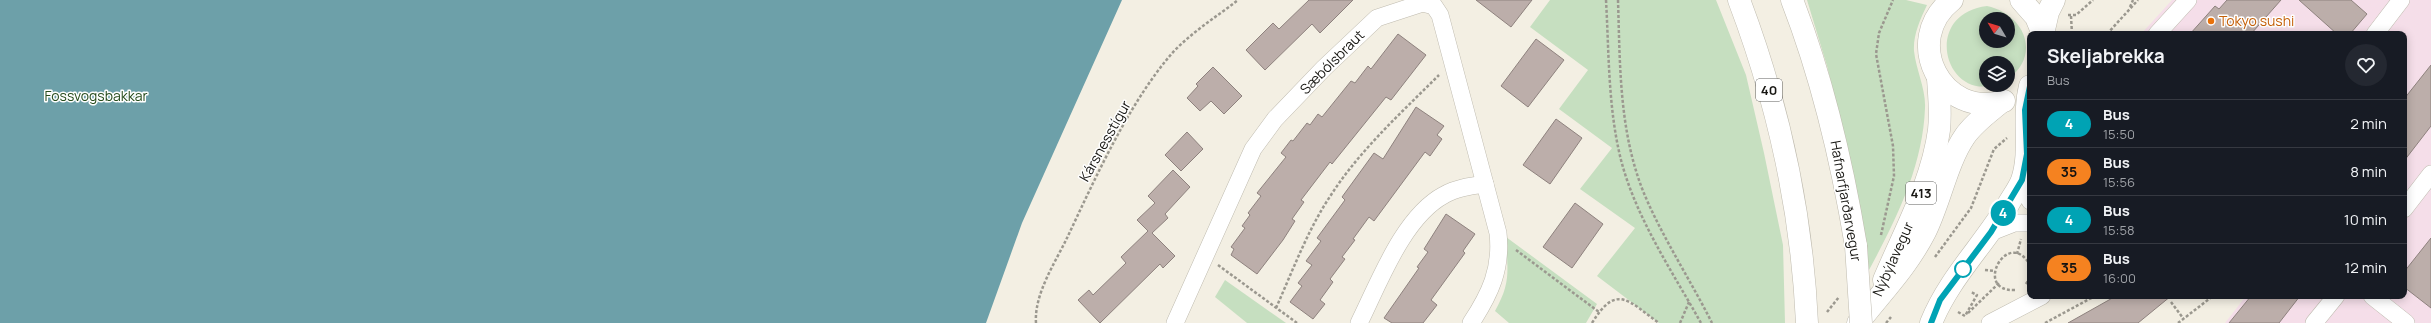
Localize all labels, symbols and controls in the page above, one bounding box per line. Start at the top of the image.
place label: Tokyo sushi [2219,11,2294,30]
north arrow [1979,12,2015,48]
map controls [1979,12,2015,92]
marker: Tokyo sushi [2206,16,2216,26]
street label: Sæbólsbraut [1295,25,1368,98]
text: Skeljabrekka [2047,43,2165,69]
button: heart [2345,44,2387,86]
button: layers [1979,56,2015,92]
text: Bus [2047,71,2070,89]
road number: 40 [1756,79,1782,101]
park label: Fossvogsbakkar [45,86,148,105]
street label: Kársnesstígur [1074,97,1135,185]
text: Bus [2103,104,2130,125]
text: 2 min [2350,113,2387,134]
text: 4 [2065,114,2073,133]
text: 15:50 [2103,125,2135,143]
street label: Hafnarfjarðarvegur [1827,139,1866,263]
text: Bus [2103,152,2130,173]
text: 8 min [2350,161,2387,182]
text: 35 [2061,162,2077,181]
text: 15:56 [2103,173,2135,191]
road number: 413 [1906,182,1936,204]
line badge: 4 [1990,200,2016,226]
text: Bus [2103,200,2130,221]
text: 4 [1999,203,2007,222]
text: 10 min [2344,209,2387,230]
text: 4 [2065,210,2073,229]
street label: Nýbýlavegur [1868,219,1917,299]
text: 15:58 [2103,221,2135,239]
text: Bus [2103,248,2130,269]
text: 12 min [2344,257,2387,278]
text: 35 [2061,258,2077,277]
unlabelled marker [1954,260,1972,278]
text: 16:00 [2103,269,2136,287]

